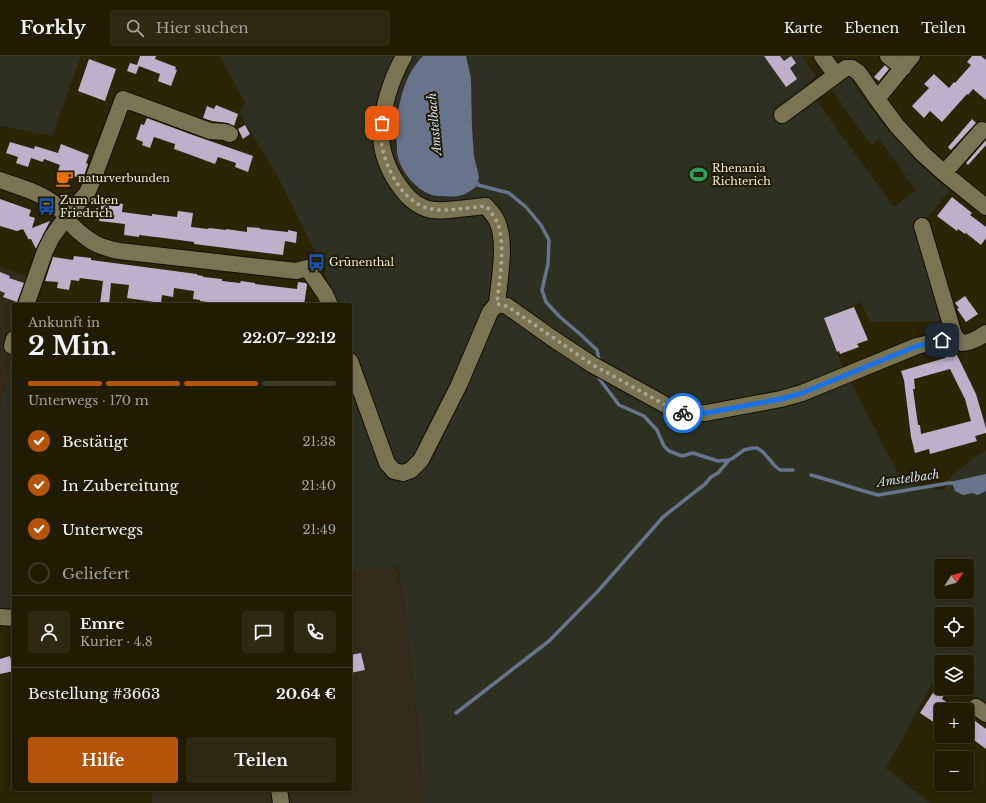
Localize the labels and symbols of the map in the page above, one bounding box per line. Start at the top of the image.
water label: Amstelbach [424,92,444,158]
pin [365,106,399,140]
place label: Rhenania Richterich [712,161,771,188]
sports icon: Rhenania Richterich [689,164,709,184]
cafe icon: naturverbunden [55,168,75,188]
place label: naturverbunden [78,171,170,185]
place label: Zum alten Friedrich [60,193,119,220]
bus stop icon: Zum alten Friedrich [37,196,57,216]
bus stop icon: Grünenthal [306,252,326,272]
place label: Grünenthal [329,255,394,269]
pin [925,323,959,357]
courier [663,393,703,433]
water label: Amstelbach [874,466,940,490]
north arrow [934,559,974,599]

